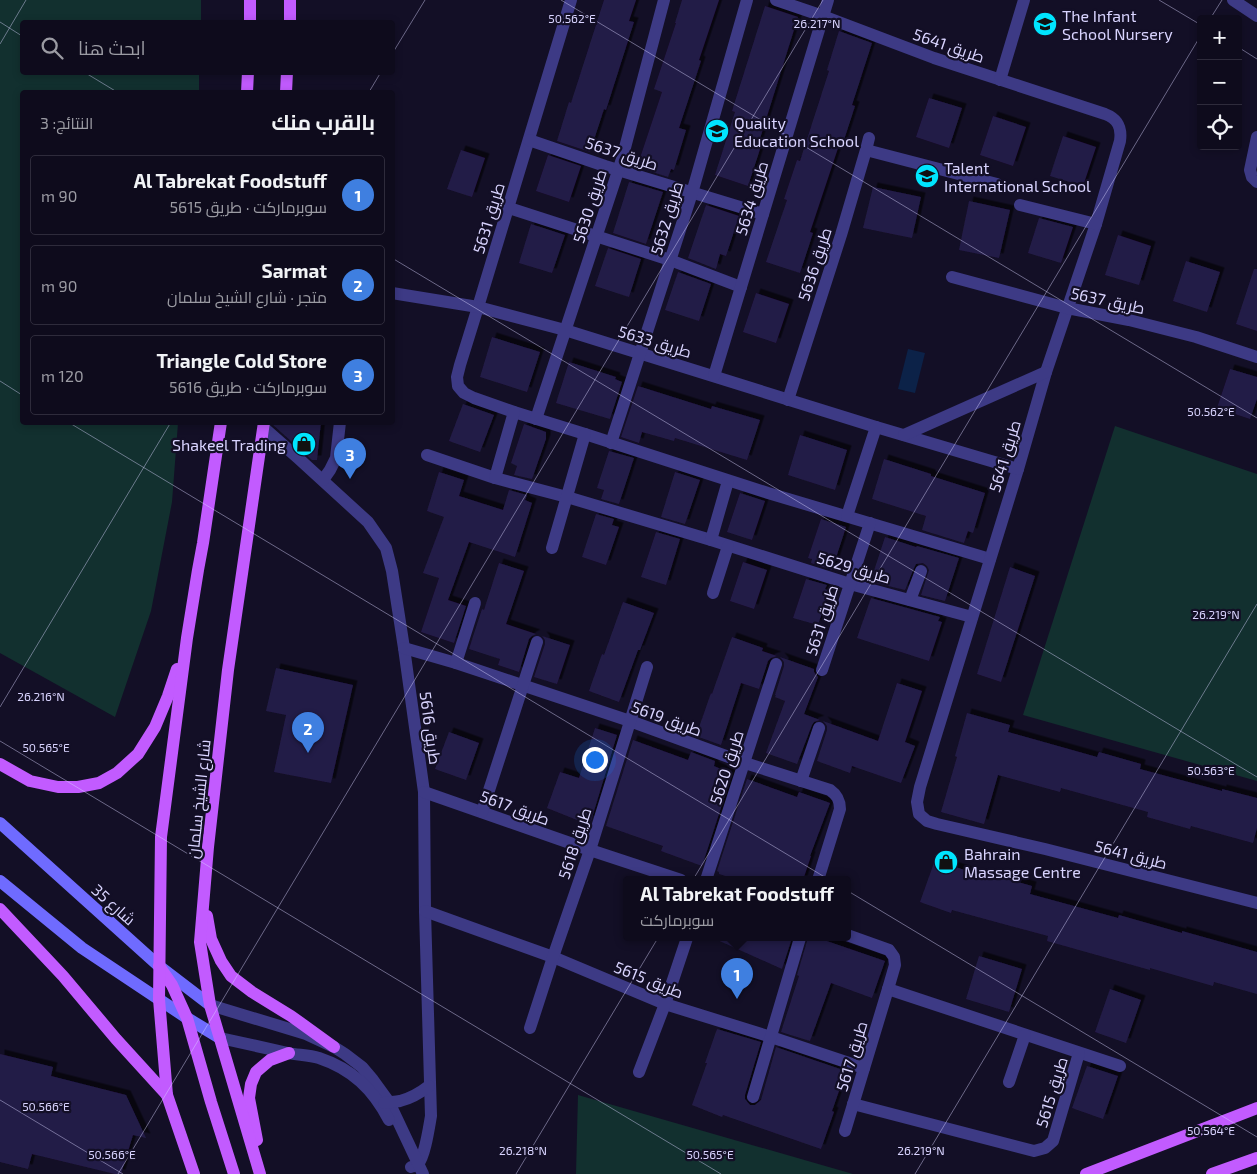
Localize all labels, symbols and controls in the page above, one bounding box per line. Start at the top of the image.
place label: The Infant School Nursery [1062,6,1173,43]
text: 50.562°E [548,11,596,25]
school or university icon: The Infant School Nursery [1032,11,1058,37]
map controls [1197,15,1242,150]
button: + [1197,15,1242,60]
text: 26.217°N [794,16,840,30]
search box [20,20,395,75]
street label: طريق 5641 [910,24,987,68]
icon: search [38,34,66,62]
text: ابحث هنا [78,36,146,59]
button: − [1197,60,1242,105]
button: locate [1197,105,1242,150]
text: بالقرب منك [271,109,375,134]
text: النتائج: 3 [40,113,93,132]
place label: Quality Education School [734,113,859,150]
school or university icon: Quality Education School [704,118,730,144]
street label: طريق 5637 [583,132,661,176]
place label: Talent International School [944,158,1091,195]
street label: طريق 5634 [731,159,773,238]
school or university icon: Talent International School [914,163,940,189]
street label: طريق 5630 [568,167,612,246]
text: Al Tabrekat Foodstuff [134,169,327,192]
street label: طريق 5632 [646,179,688,258]
street label: طريق 5631 [468,180,510,256]
text: 90 m [41,186,77,205]
text: 1 [355,186,361,205]
text: سوبرماركت · طريق 5615 [169,197,327,216]
street label: طريق 5636 [793,225,837,304]
text: Sarmat [262,259,327,282]
text: 90 m [41,276,77,295]
text: 2 [353,276,363,295]
street label: طريق 5637 [1069,283,1147,319]
text: متجر · شارع الشيخ سلمان [167,287,327,306]
street label: طريق 5633 [615,321,694,363]
text: Triangle Cold Store [157,349,327,372]
text: 120 m [41,366,84,385]
text: 3 [353,366,363,385]
text: سوبرماركت · طريق 5616 [169,377,327,396]
text: 50.562°E [1187,404,1235,418]
street label: طريق 5641 [984,418,1026,495]
shop icon: Shakeel Trading [291,431,317,457]
place label: Shakeel Trading [172,435,286,454]
pin: 3 [334,438,366,479]
street label: طريق 5629 [814,547,893,589]
street label: طريق 5631 [801,582,843,658]
text: 26.219°N [1192,607,1240,621]
text: 26.216°N [17,689,65,703]
street label: طريق 5616 [415,690,446,766]
street label: طريق 5619 [629,697,705,741]
pin: 2 [292,712,324,753]
street label: طريق 5620 [705,728,749,807]
street label: شارع الشيخ سلمان [182,738,217,860]
text: 50.565°E [22,740,70,754]
your location [582,747,608,773]
text: 50.563°E [1187,763,1235,777]
street label: طريق 5617 [477,786,552,830]
street label: طريق 5618 [554,805,596,882]
street label: طريق 5641 [1092,836,1169,874]
place label: Bahrain Massage Centre [964,844,1081,881]
shop icon: Bahrain Massage Centre [933,849,959,875]
popup [623,876,851,941]
street label: شارع 35 [86,880,140,931]
text: Al Tabrekat Foodstuff [640,882,834,905]
text: سوبرماركت [640,910,714,929]
street label: طريق 5615 [611,957,686,1003]
pin: 1 [721,958,753,999]
street label: طريق 5617 [831,1019,873,1094]
street label: طريق 5615 [1031,1054,1073,1130]
text: 50.566°E [22,1099,70,1113]
text: 50.564°E [1187,1123,1235,1137]
text: 26.218°N [499,1143,547,1157]
text: 26.219°N [897,1143,945,1157]
text: 50.566°E [88,1147,136,1161]
text: 50.565°E [686,1147,734,1161]

